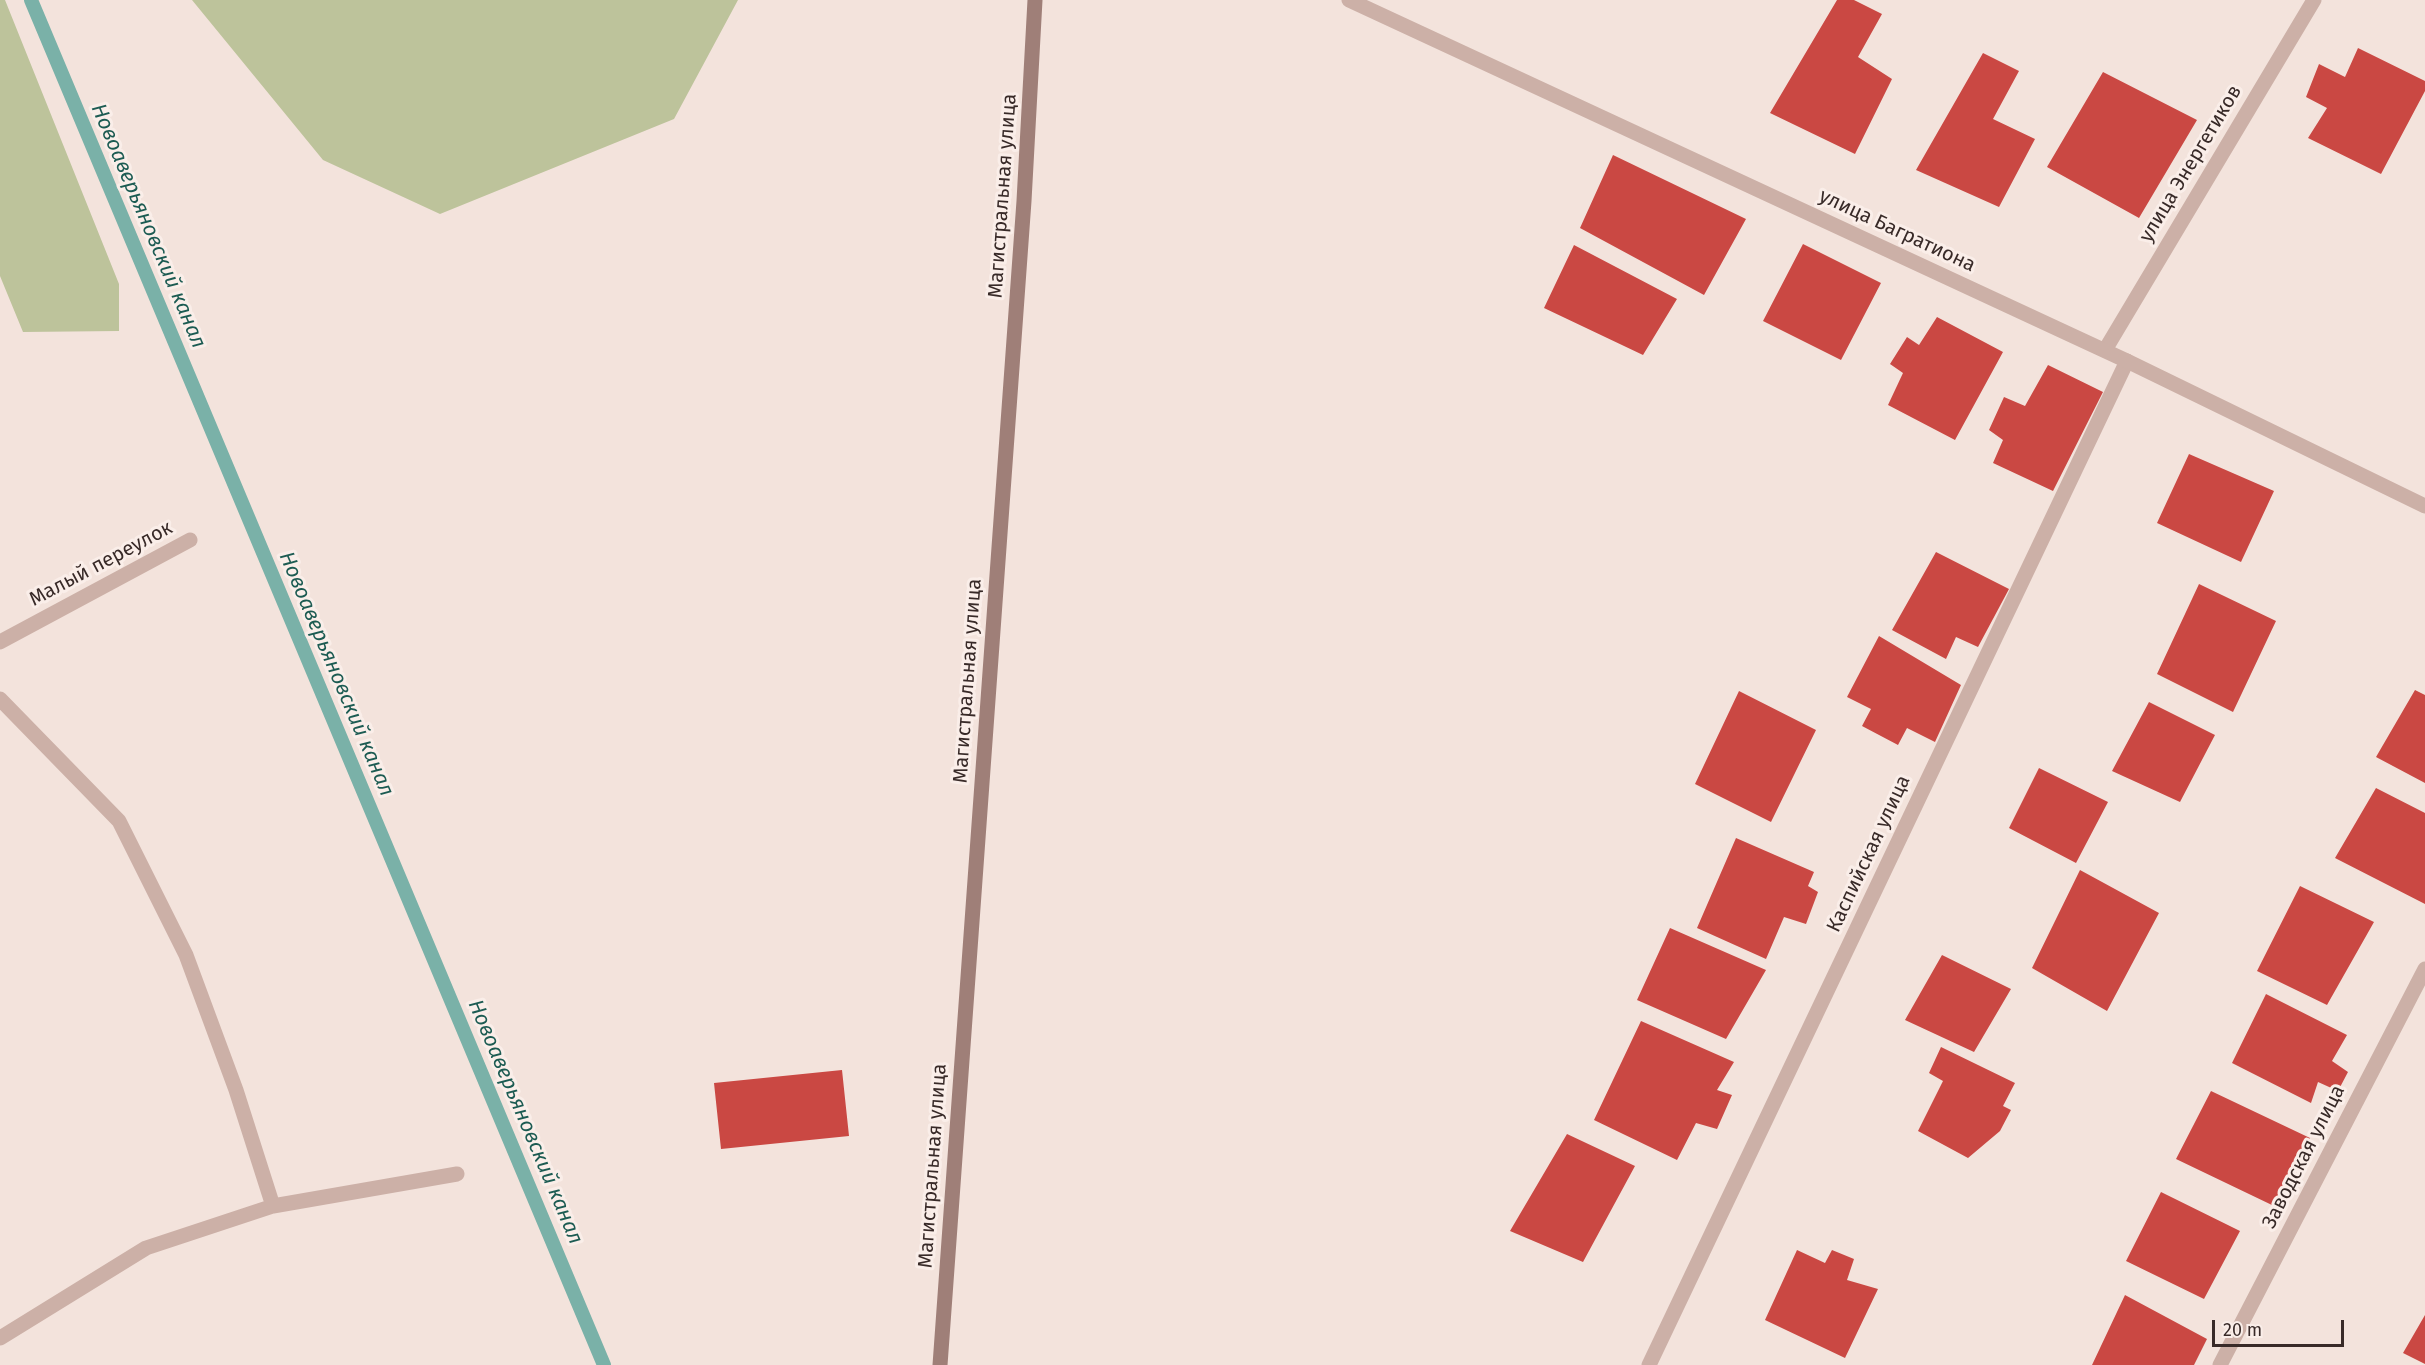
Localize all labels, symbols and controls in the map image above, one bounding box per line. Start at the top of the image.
street label: улица Энергетиков [2135,81,2247,247]
street label: Магистральная улица [984,93,1022,299]
water label: Новоаверьяновский канал [85,100,211,352]
street label: улица Багратиона [1815,184,1979,278]
street label: Малый переулок [25,516,177,612]
water label: Новоаверьяновский канал [273,548,399,800]
street label: Магистральная улица [949,578,987,784]
street label: Каспийская улица [1822,772,1916,936]
water label: Новоаверьяновский канал [462,996,588,1248]
street label: Магистральная улица [914,1063,952,1269]
street label: Заводская улица [2258,1081,2350,1233]
scale bar [2215,1308,2347,1346]
text: 20 m [2223,1319,2262,1341]

